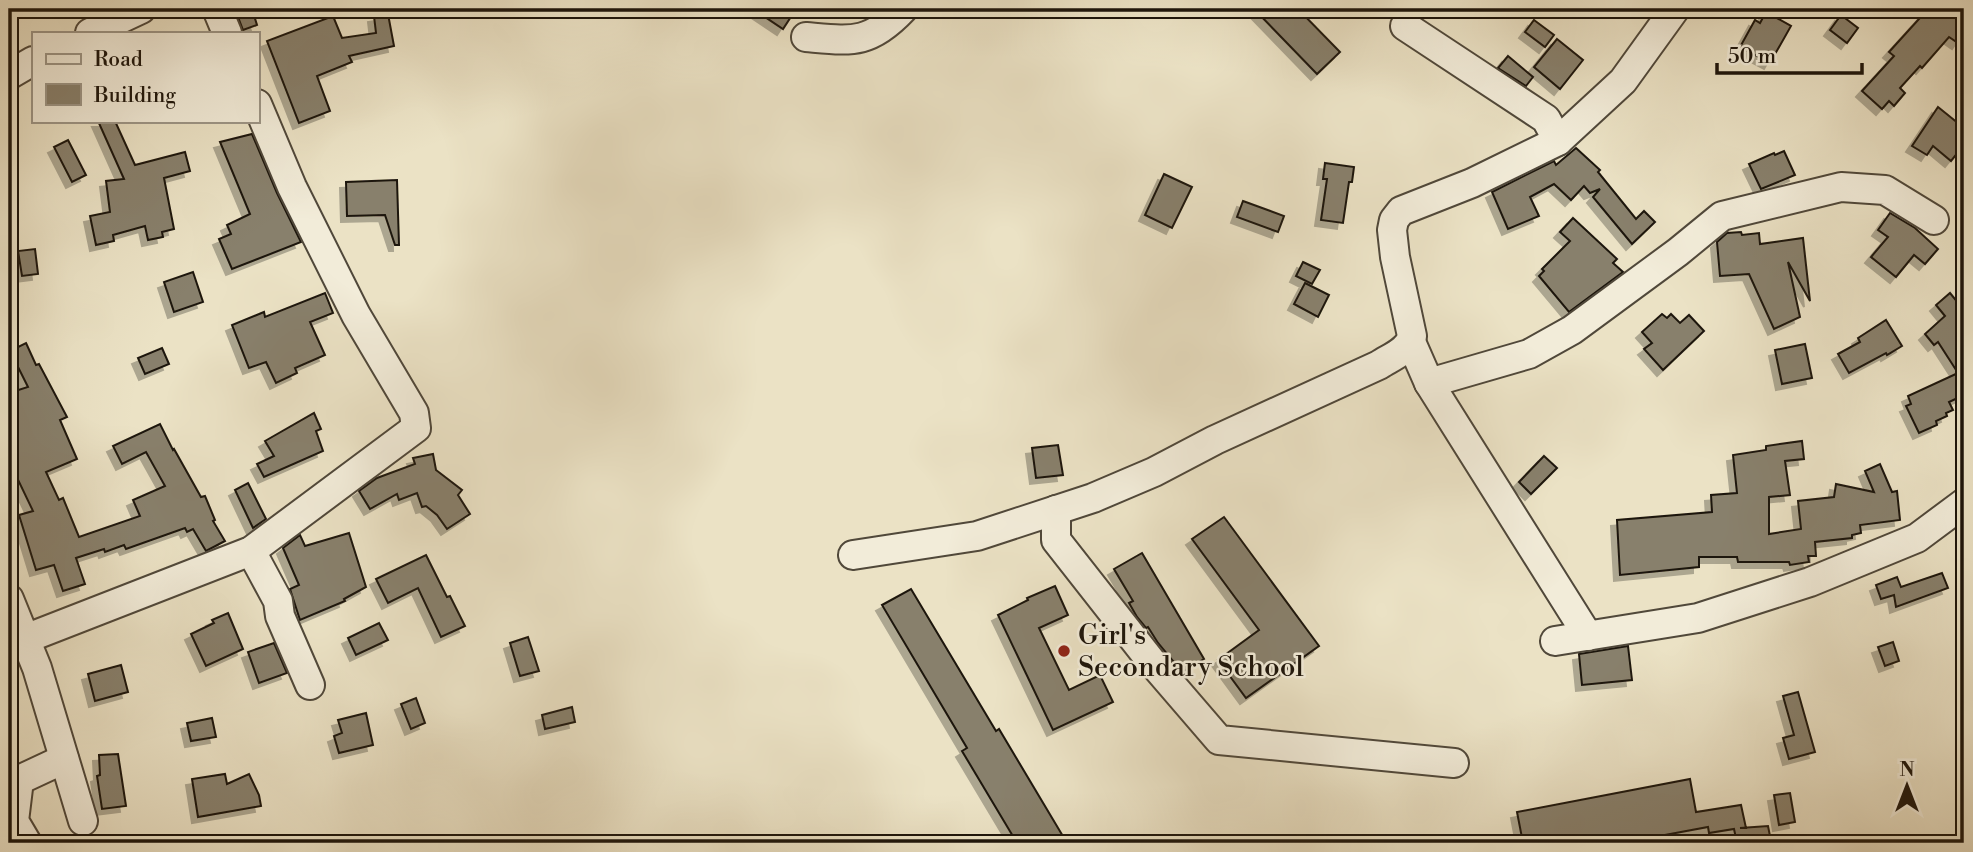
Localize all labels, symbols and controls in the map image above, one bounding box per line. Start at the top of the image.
legend [32,32,259,122]
scale bar [1717,32,1863,76]
text: 50 m [1728,44,1776,70]
text: Road [94,47,143,73]
text: Building [93,83,176,109]
place label: Girl's Secondary School [1078,618,1304,685]
marker: Girl's Secondary School [1056,643,1072,659]
north arrow [1871,750,1941,820]
text: N [1899,758,1915,782]

